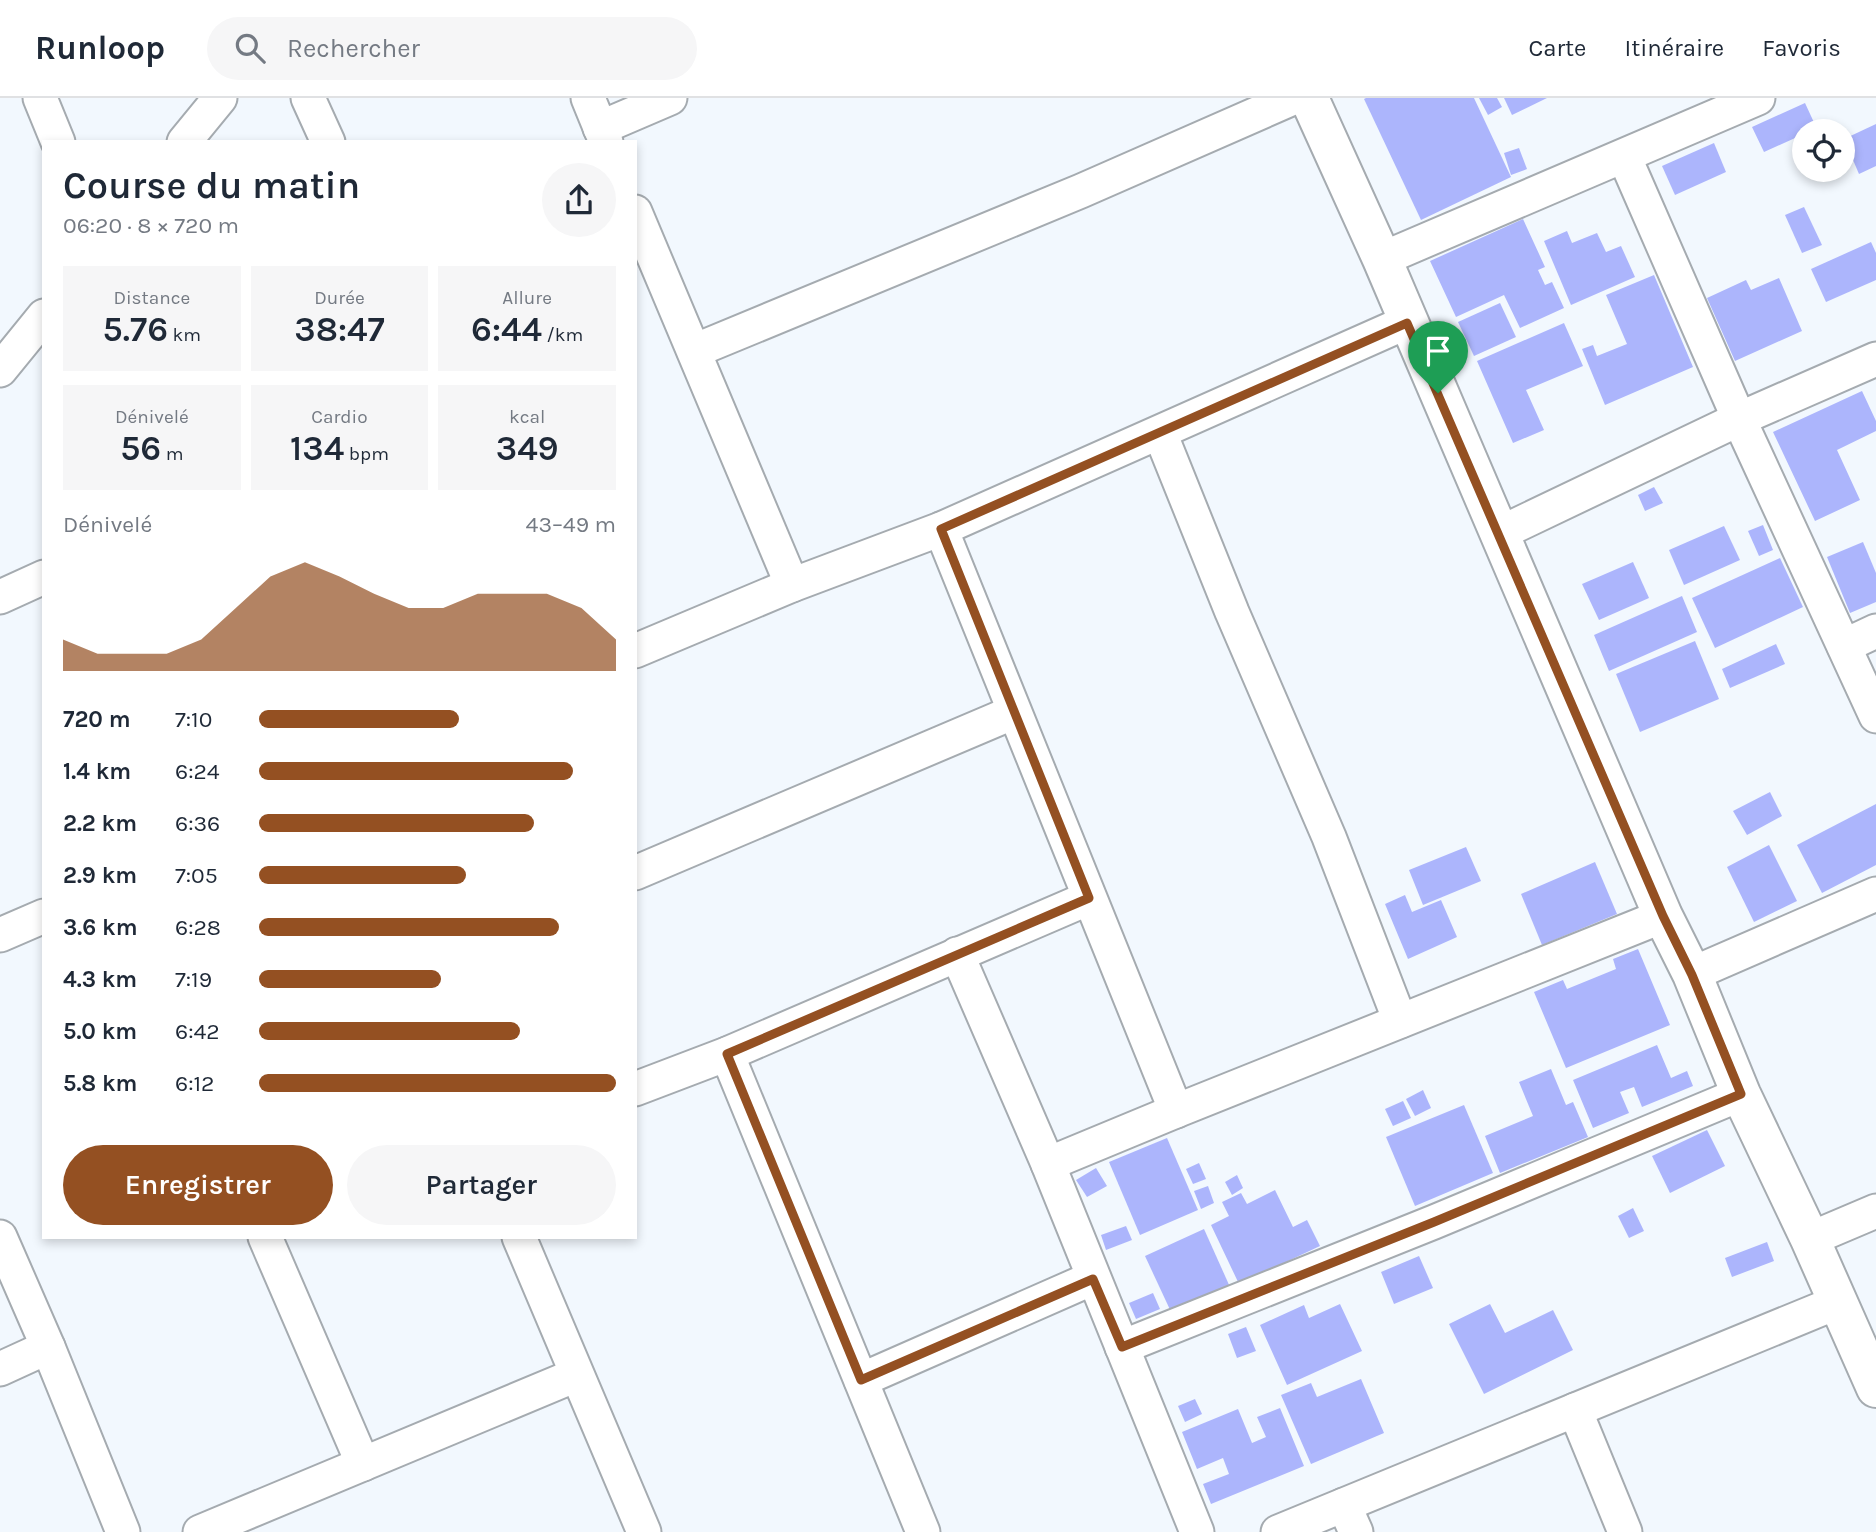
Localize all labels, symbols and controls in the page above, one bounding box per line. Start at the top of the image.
search box [207,17,697,80]
text: Runloop [35,29,165,67]
icon: search [231,29,269,67]
text: Rechercher [287,33,420,64]
text: Carte [1528,34,1586,62]
text: Itinéraire [1624,34,1724,62]
text: Favoris [1762,34,1841,62]
map controls [1792,119,1855,182]
button: locate [1792,119,1855,182]
text: Course du matin [63,163,360,208]
button: share [542,163,616,237]
text: 06:20 · 8 × 720 m [63,212,239,239]
text: Distance [113,287,190,309]
text: Durée [314,287,365,309]
text: Allure [502,287,552,309]
text: 5.76 [103,309,168,350]
text: 38:47 [294,309,385,350]
text: 6:44 [471,309,542,350]
pin [1408,321,1468,393]
text: km [168,324,201,346]
text: /km [542,324,583,346]
icon: arrive [1419,332,1457,370]
text: Dénivelé [115,406,189,428]
text: Cardio [311,406,368,428]
text: kcal [509,406,545,428]
text: 56 [120,428,161,469]
text: 134 [290,428,344,469]
text: 349 [496,428,559,469]
text: m [161,443,184,465]
text: bpm [344,443,389,465]
text: Dénivelé [63,511,152,538]
text: 43–49 m [526,511,616,538]
text: 720 m [63,706,131,733]
text: 7:10 [175,706,212,733]
text: 1.4 km [63,758,131,785]
text: 6:24 [175,758,220,785]
text: 2.2 km [63,810,137,837]
text: 6:36 [175,810,220,837]
text: 2.9 km [63,862,137,889]
text: 7:05 [175,862,218,889]
text: 3.6 km [63,914,137,941]
text: 6:28 [175,914,221,941]
text: 4.3 km [63,966,137,993]
text: 7:19 [175,966,212,993]
text: 5.0 km [63,1018,137,1045]
text: 6:42 [175,1018,220,1045]
text: 5.8 km [63,1070,137,1097]
text: 6:12 [175,1070,214,1097]
button: Enregistrer [63,1145,333,1225]
button: Partager [347,1145,616,1225]

